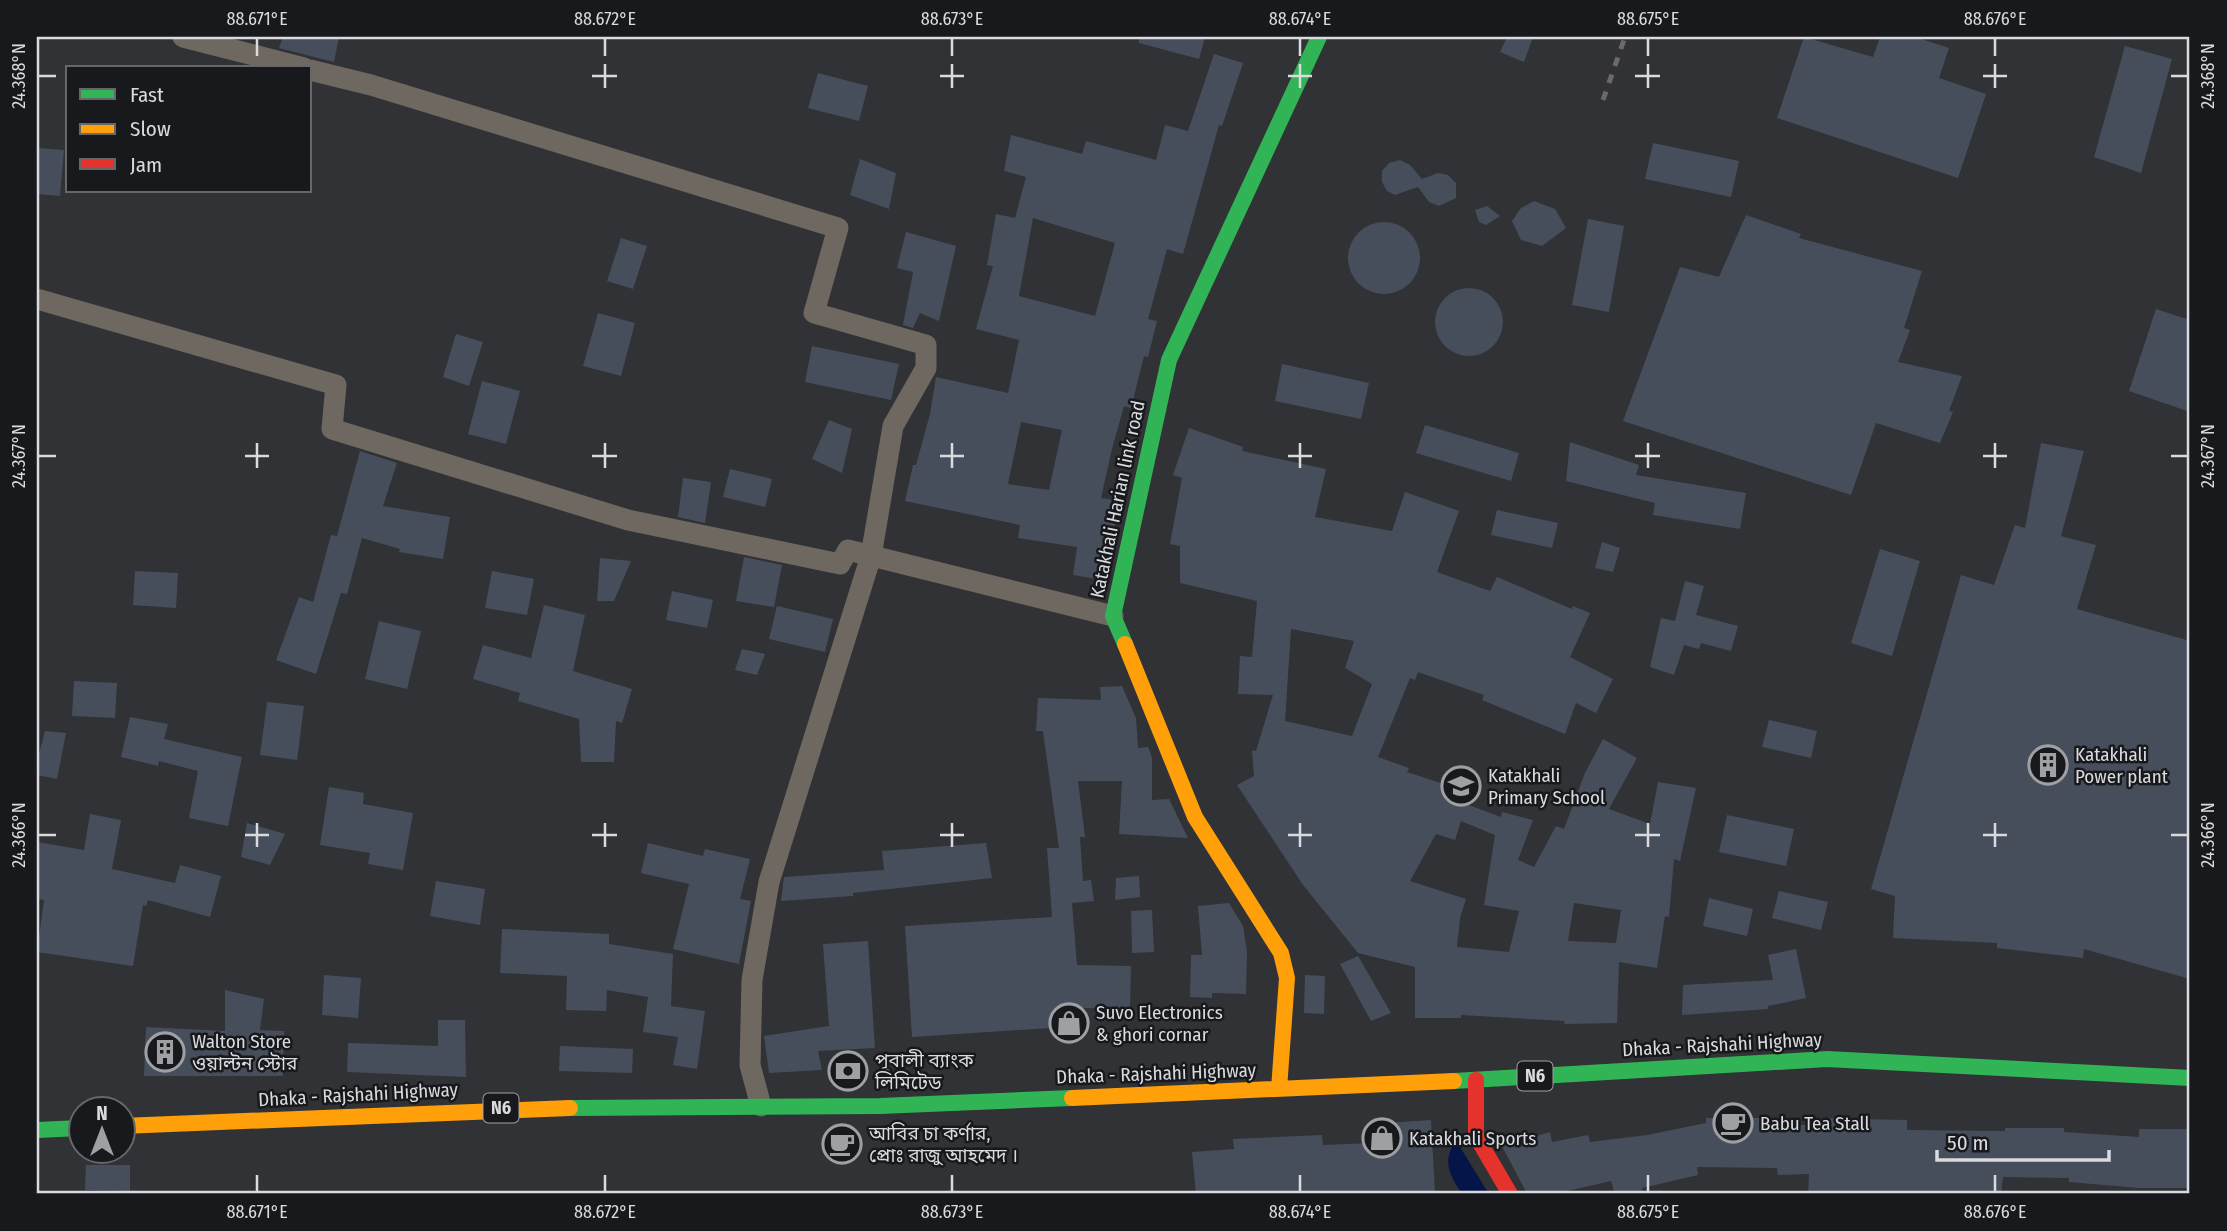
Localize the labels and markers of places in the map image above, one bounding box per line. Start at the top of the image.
place label: Katakhali Power plant [2075,743,2169,788]
building icon: Katakhali Power plant [2027,744,2069,786]
place label: Katakhali Primary School [1488,764,1605,809]
school or university icon: Katakhali Primary School [1440,765,1482,807]
place label: Suvo Electronics & ghori cornar [1096,1001,1223,1046]
shop icon: Suvo Electronics & ghori cornar [1048,1002,1090,1044]
place label: Walton Store ওয়াল্টন স্টোর [192,1030,298,1075]
building icon: Walton Store ওয়াল্টন স্টোর [144,1031,186,1073]
place label: পূবালী ব্যাংক লিমিটেড [874,1049,974,1094]
bank icon: পূবালী ব্যাংক লিমিটেড [827,1050,869,1092]
cafe icon: Babu Tea Stall [1712,1102,1754,1144]
place label: Babu Tea Stall [1760,1112,1870,1135]
shop icon: Katakhali Sports [1361,1117,1403,1159]
place label: আবির চা কর্ণার, প্রোঃ রাজু আহমেদ । [868,1122,1018,1167]
cafe icon: আবির চা কর্ণার, প্রোঃ রাজু আহমেদ । [821,1123,863,1165]
place label: Katakhali Sports [1409,1127,1536,1150]

